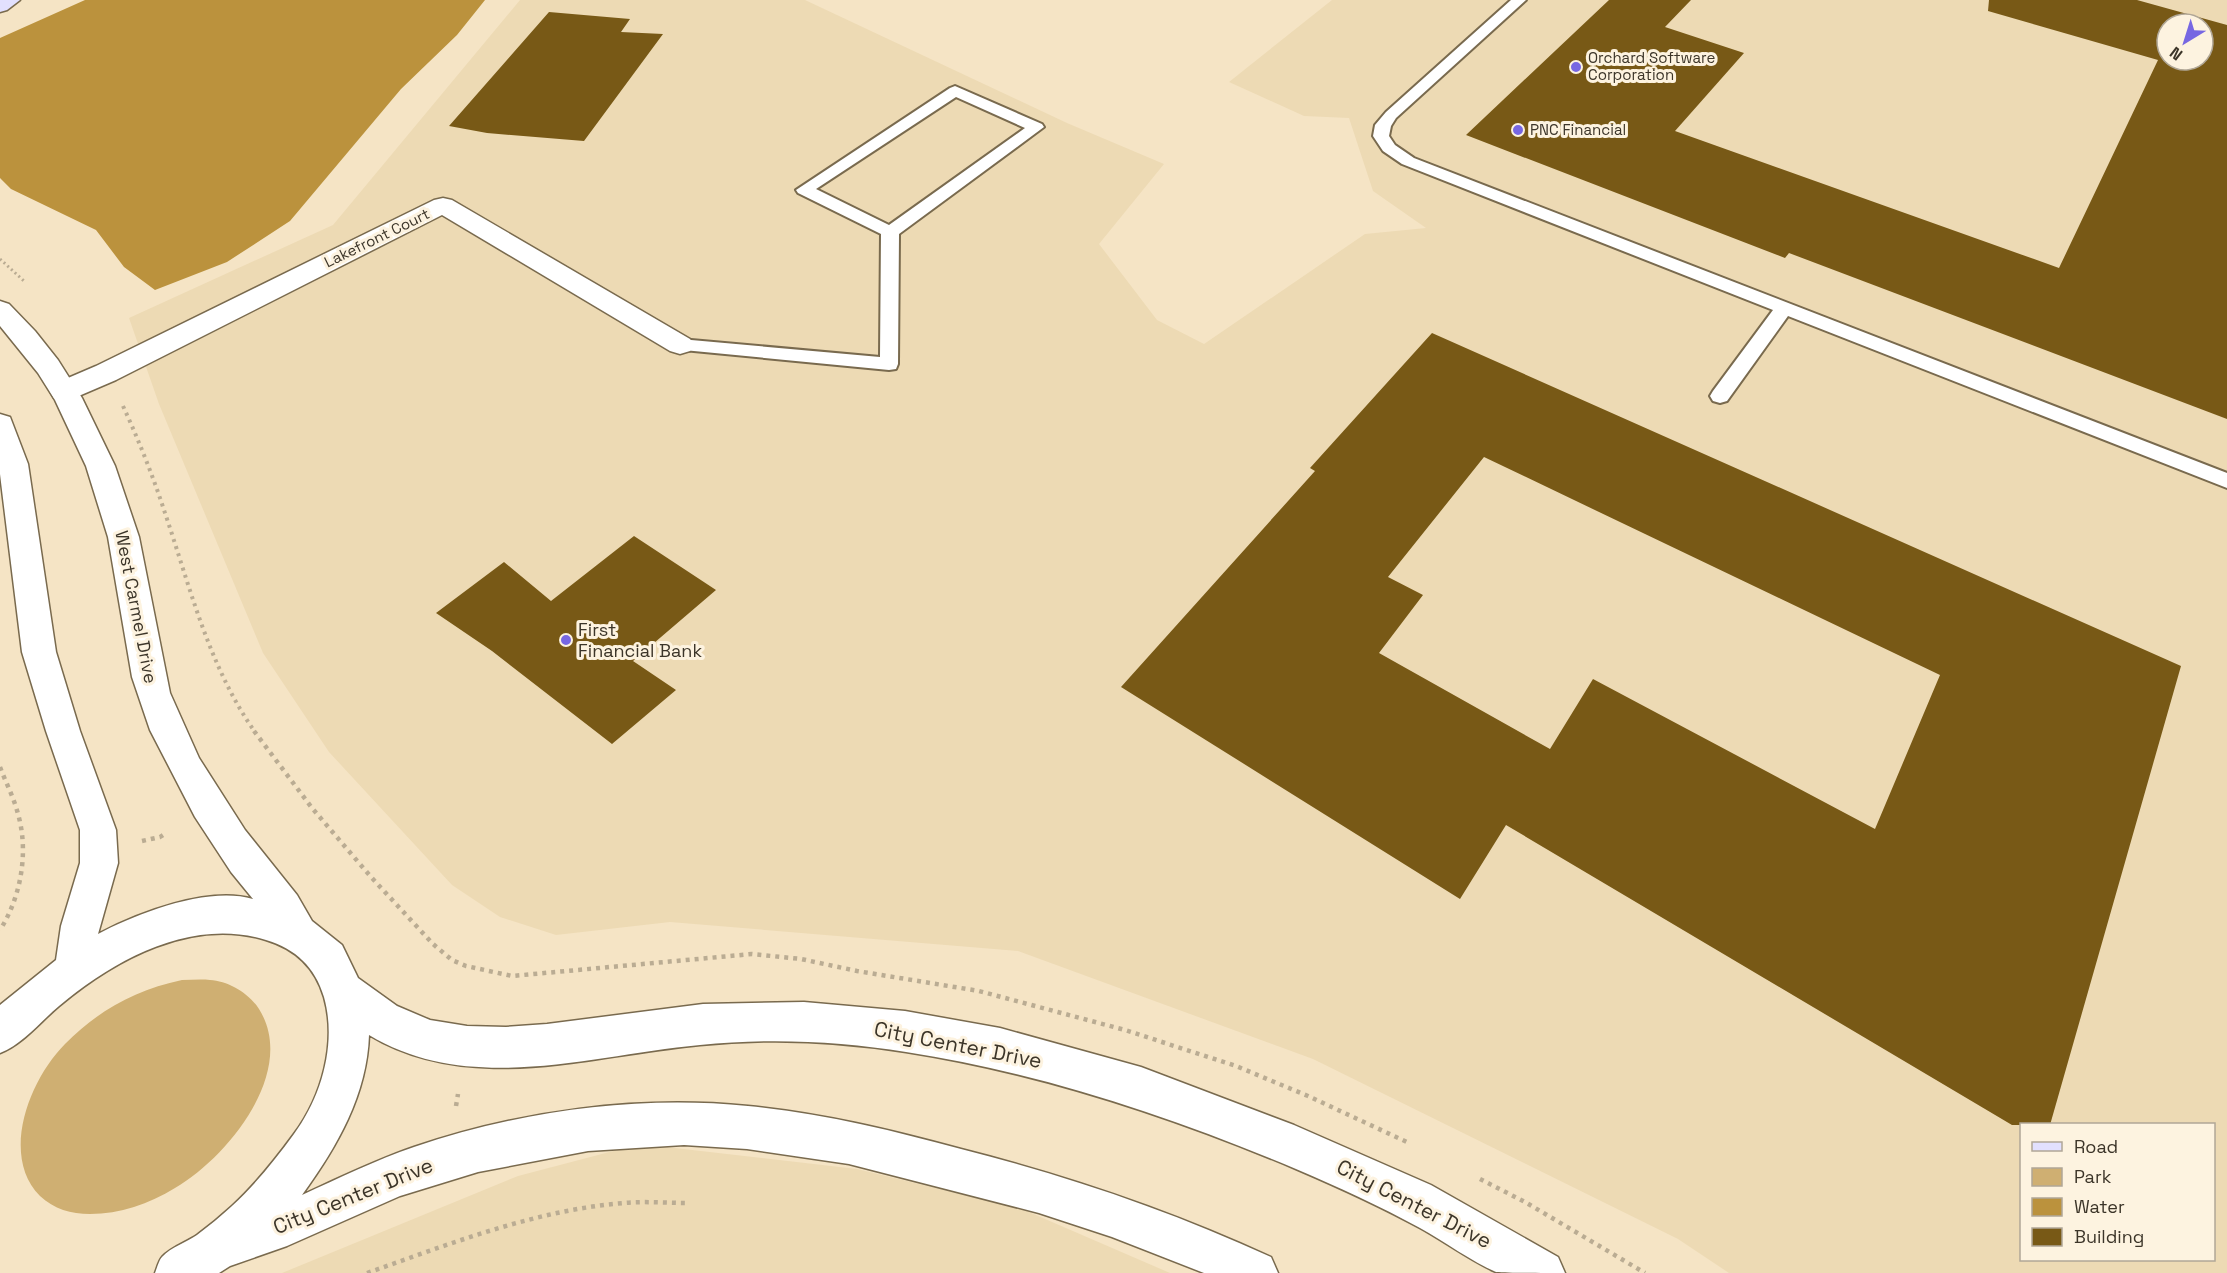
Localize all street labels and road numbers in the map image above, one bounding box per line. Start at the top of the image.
street label: Lakefront Court [321,204,433,271]
street label: West Carmel Drive [110,528,163,685]
street label: City Center Drive [872,1015,1044,1074]
street label: City Center Drive [269,1151,437,1240]
street label: City Center Drive [1332,1153,1496,1254]

